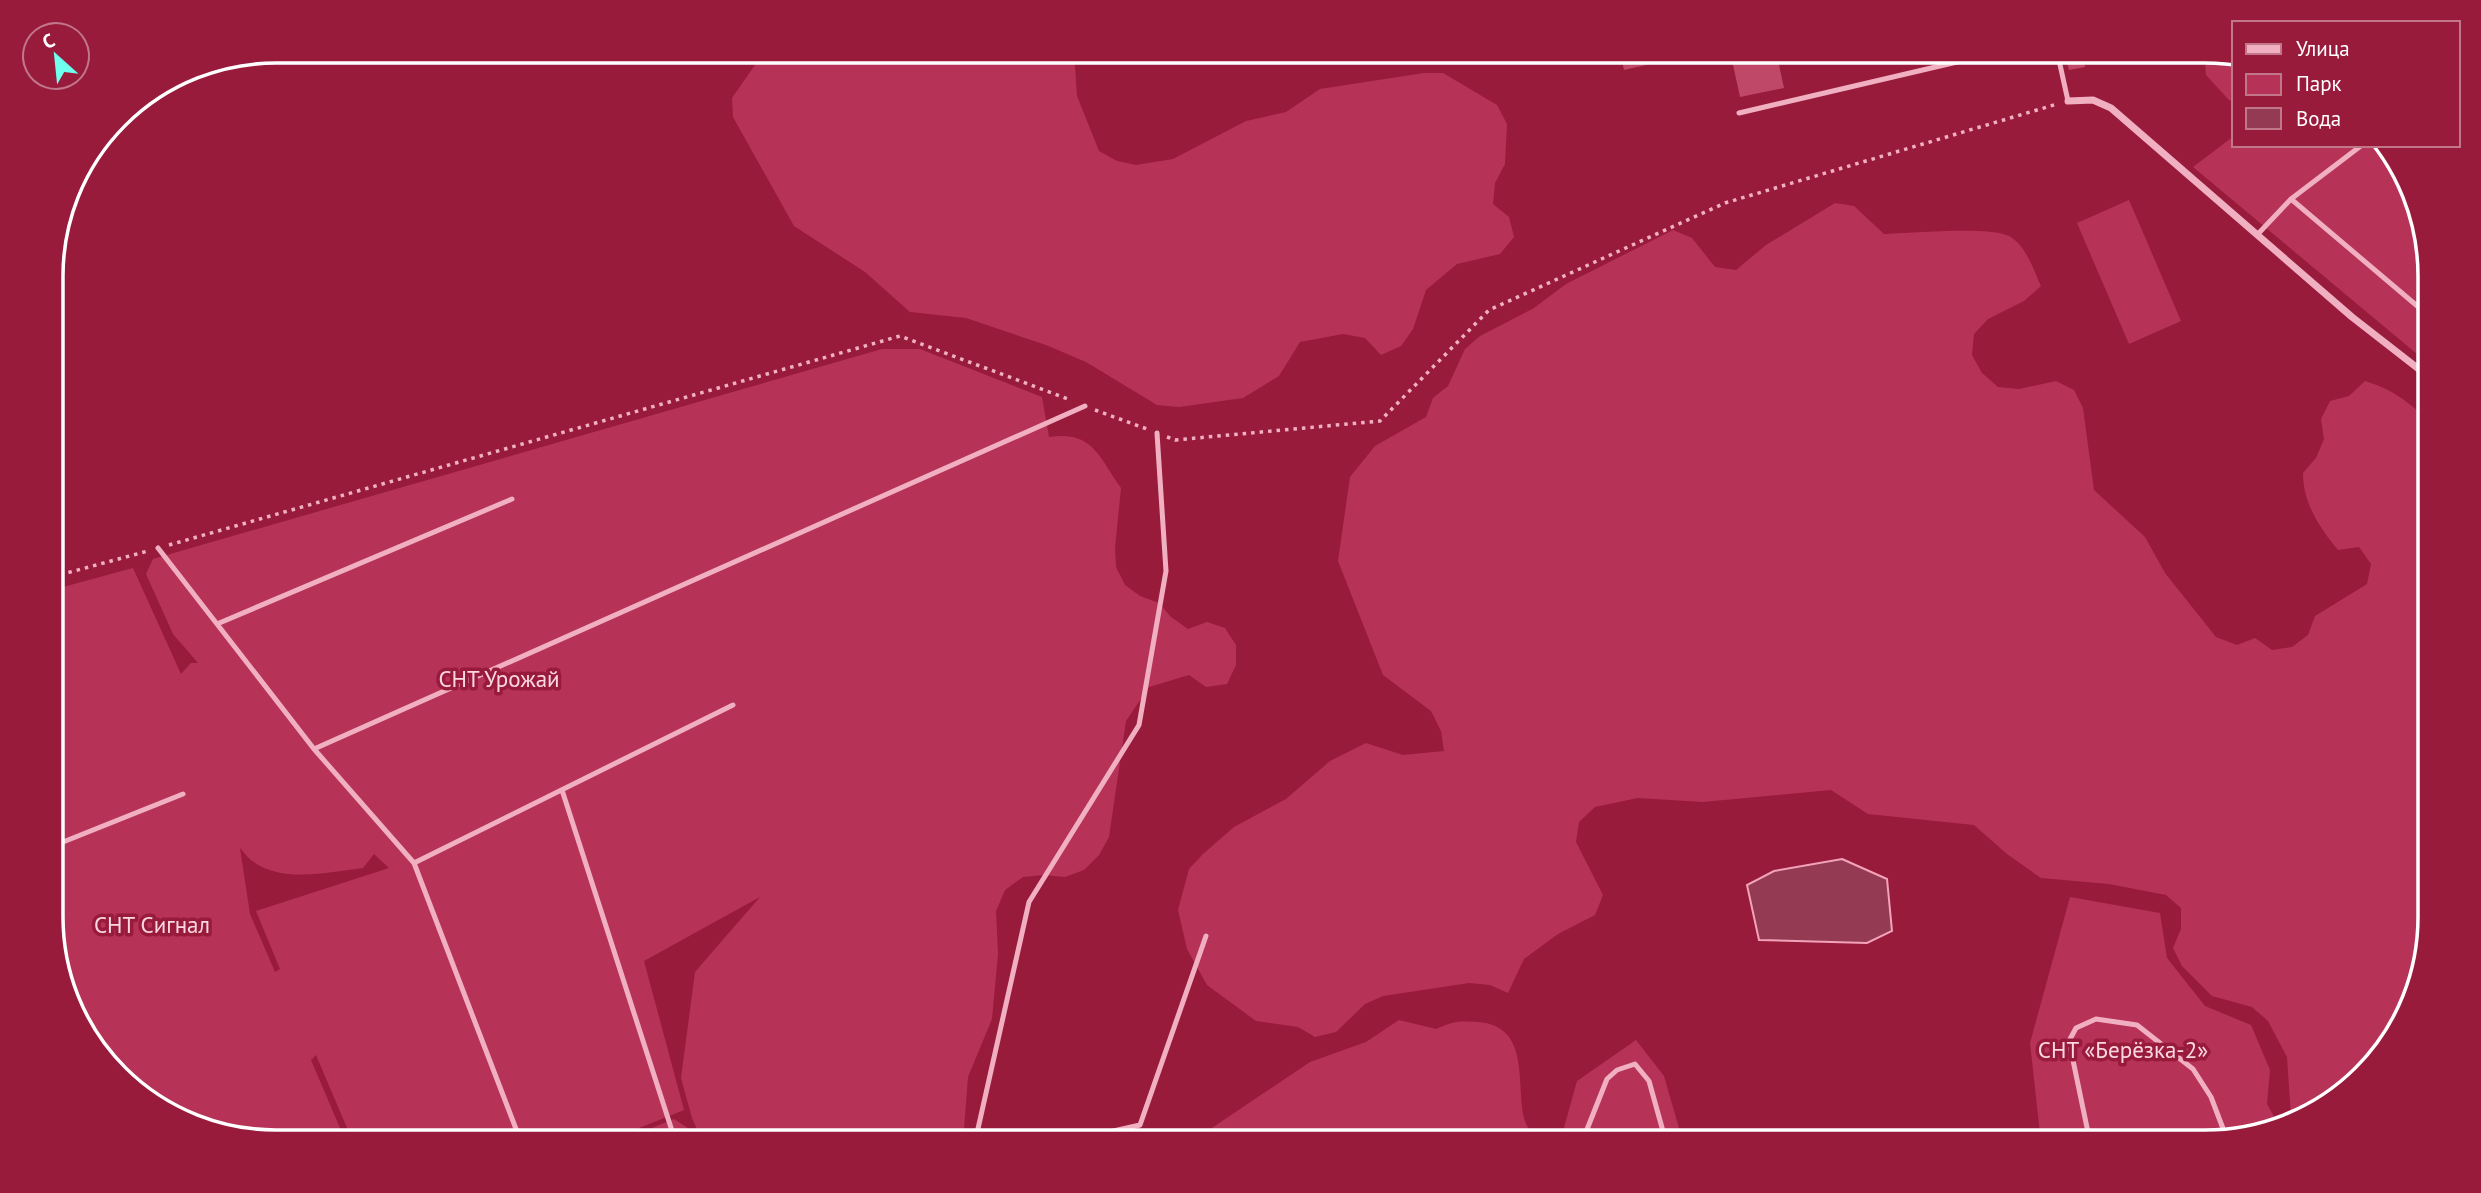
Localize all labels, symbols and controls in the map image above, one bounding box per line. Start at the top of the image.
north arrow [21,21,91,91]
legend [2232,21,2460,147]
text: С [38,28,59,54]
text: Улица [2296,35,2350,62]
text: Парк [2296,70,2342,97]
text: Вода [2296,105,2341,132]
park label: СНТ Урожай [438,664,560,693]
park label: СНТ Сигнал [94,910,210,939]
park label: СНТ «Берёзка-2» [2038,1035,2208,1064]

